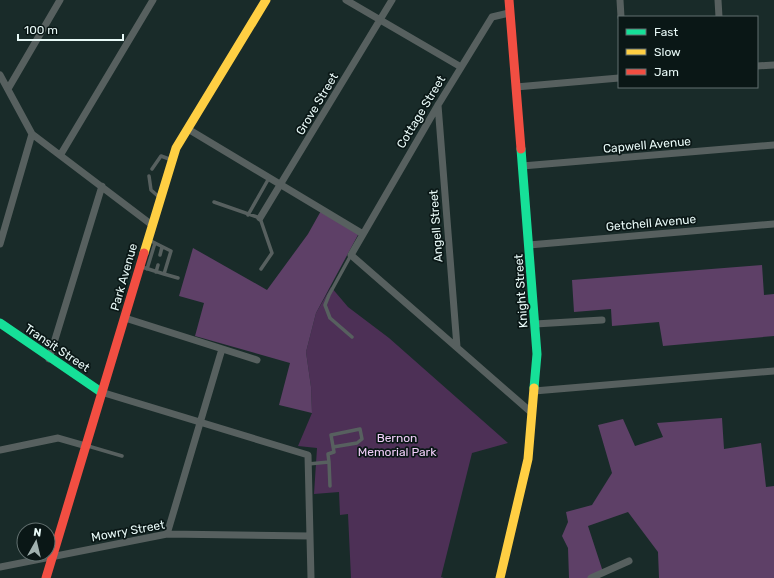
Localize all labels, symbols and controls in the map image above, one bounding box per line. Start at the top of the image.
scale bar [18,16,123,42]
legend [618,16,758,88]
text: 100 m [24,23,58,37]
text: Fast [654,25,678,39]
text: Slow [654,45,681,59]
text: Jam [654,65,679,79]
street label: Grove Street [293,70,341,138]
street label: Cottage Street [394,73,448,151]
street label: Capwell Avenue [602,134,692,156]
street label: Angell Street [426,189,446,263]
street label: Getchell Avenue [605,212,697,234]
street label: Park Avenue [108,241,140,312]
street label: Knight Street [511,253,531,328]
street label: Transit Street [22,321,93,375]
park label: Bernon Memorial Park [358,431,437,459]
street label: Mowry Street [90,518,166,544]
north arrow [16,522,56,562]
text: N [32,526,42,540]

